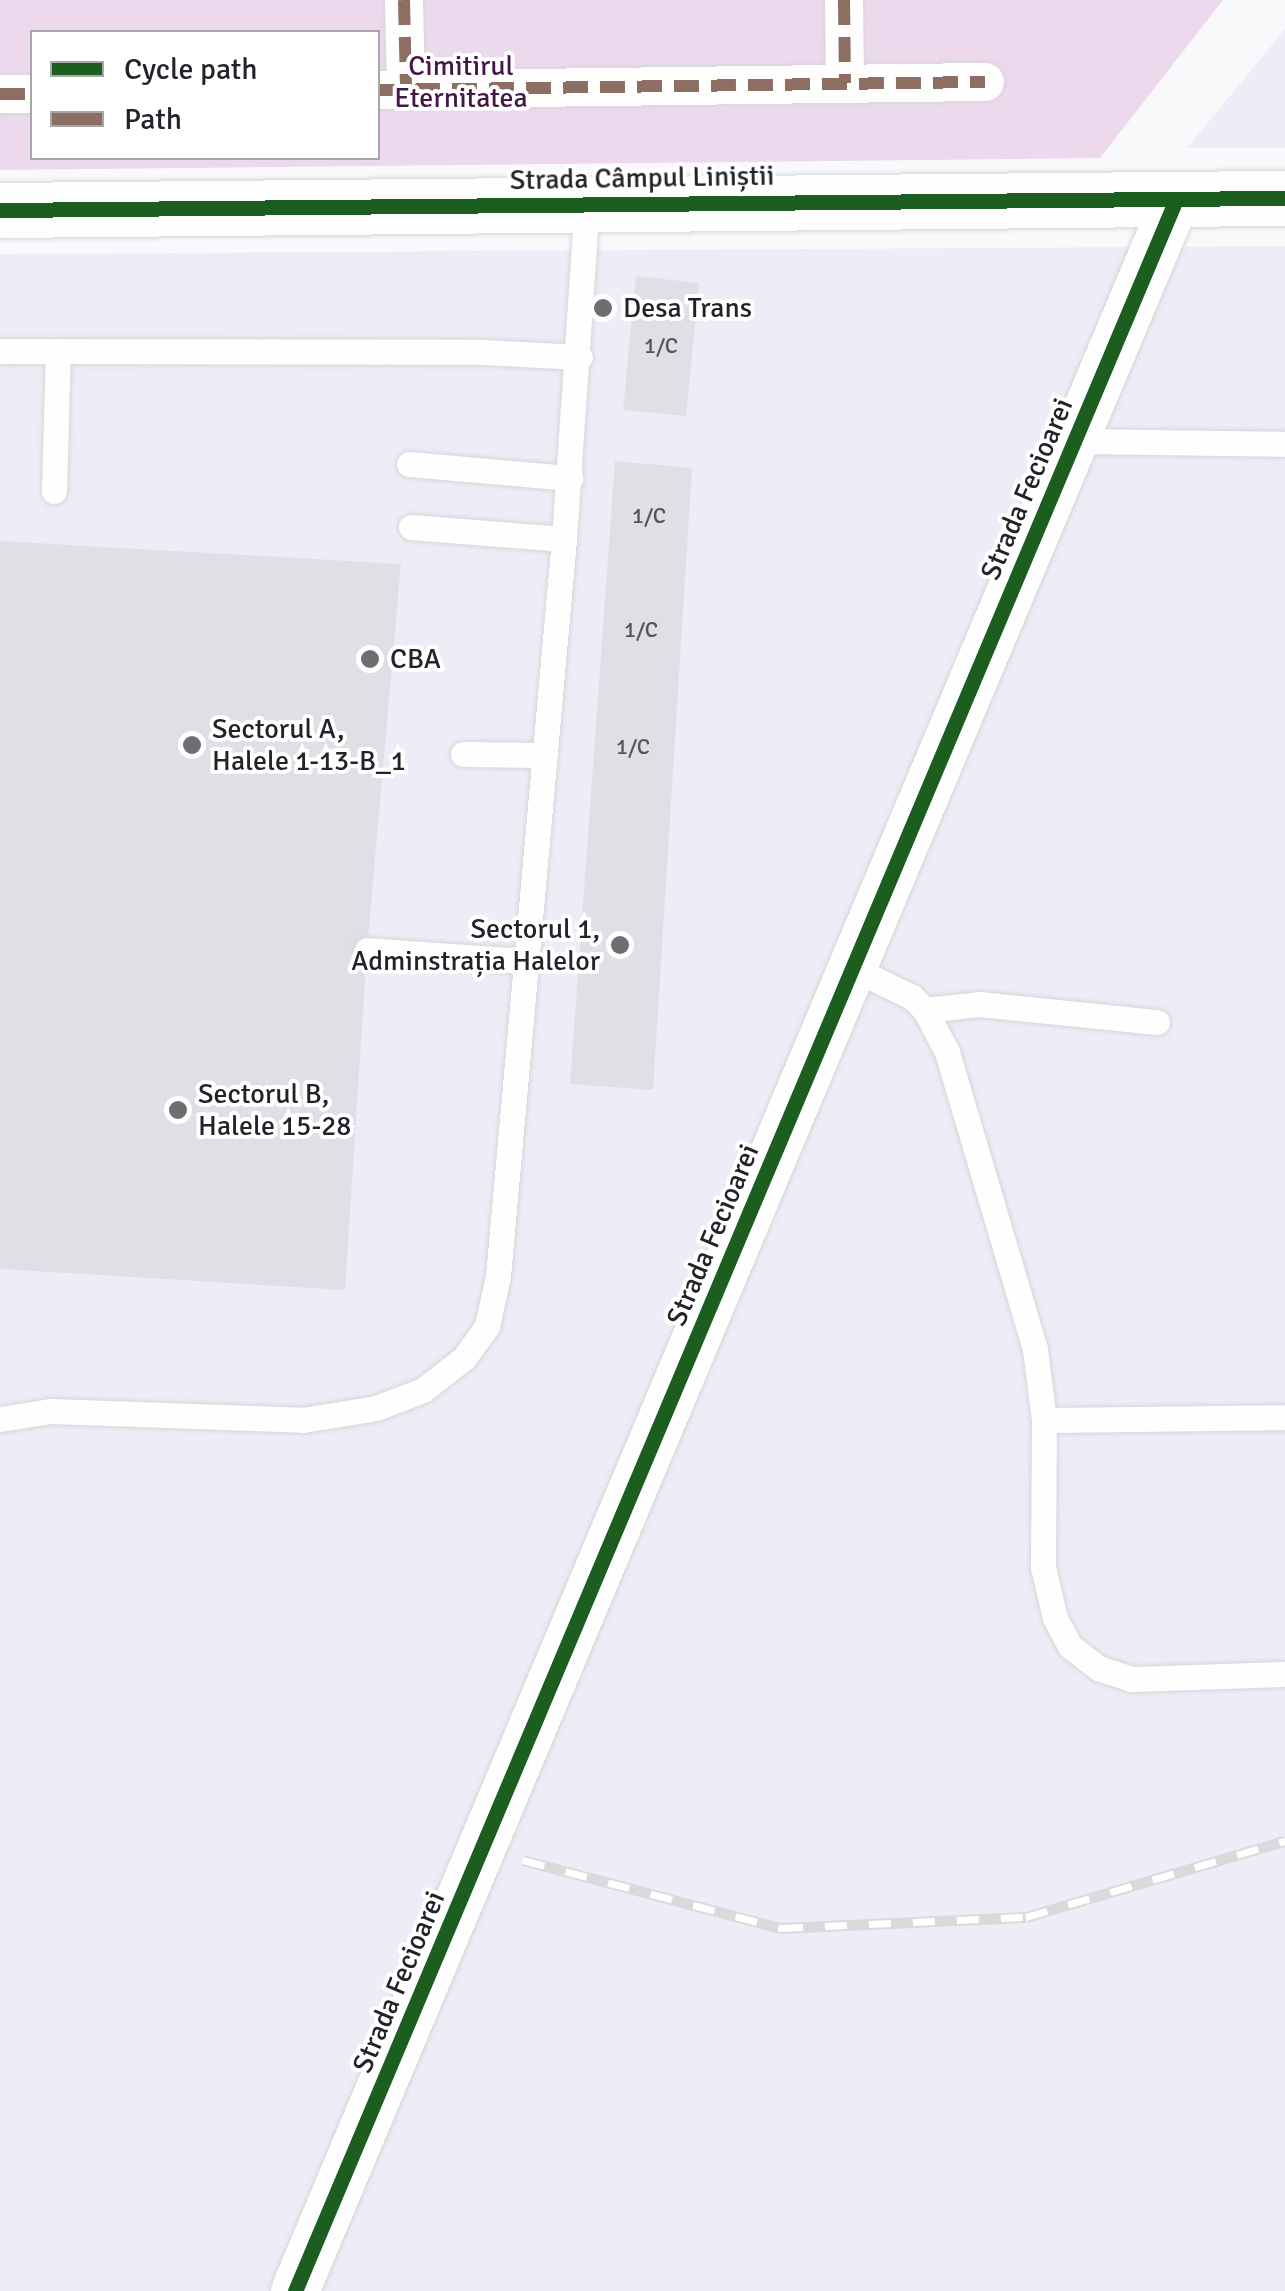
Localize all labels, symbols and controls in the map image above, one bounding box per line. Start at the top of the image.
legend [30,30,380,160]
park label: Cimitirul Eternitatea [394,49,528,115]
text: Cycle path [124,51,258,88]
text: Path [124,101,182,138]
street label: Strada Câmpul Liniștii [509,159,775,197]
place label: Desa Trans [623,291,752,325]
marker: Desa Trans [592,297,614,319]
house number: 1/C [644,333,678,359]
street label: Strada Fecioarei [974,393,1080,585]
house number: 1/C [632,503,666,529]
house number: 1/C [624,617,658,643]
place label: CBA [390,642,441,676]
marker: CBA [359,648,381,670]
place label: Sectorul A, Halele 1-13-B_1 [212,712,406,778]
marker: Sectorul A, Halele 1-13-B_1 [181,734,203,756]
house number: 1/C [616,734,650,760]
place label: Sectorul 1, Adminstrația Halelor [351,912,600,978]
marker: Sectorul 1, Adminstrația Halelor [609,934,631,956]
place label: Sectorul B, Halele 15-28 [198,1077,351,1143]
marker: Sectorul B, Halele 15-28 [167,1099,189,1121]
street label: Strada Fecioarei [660,1139,766,1331]
street label: Strada Fecioarei [346,1886,452,2078]

